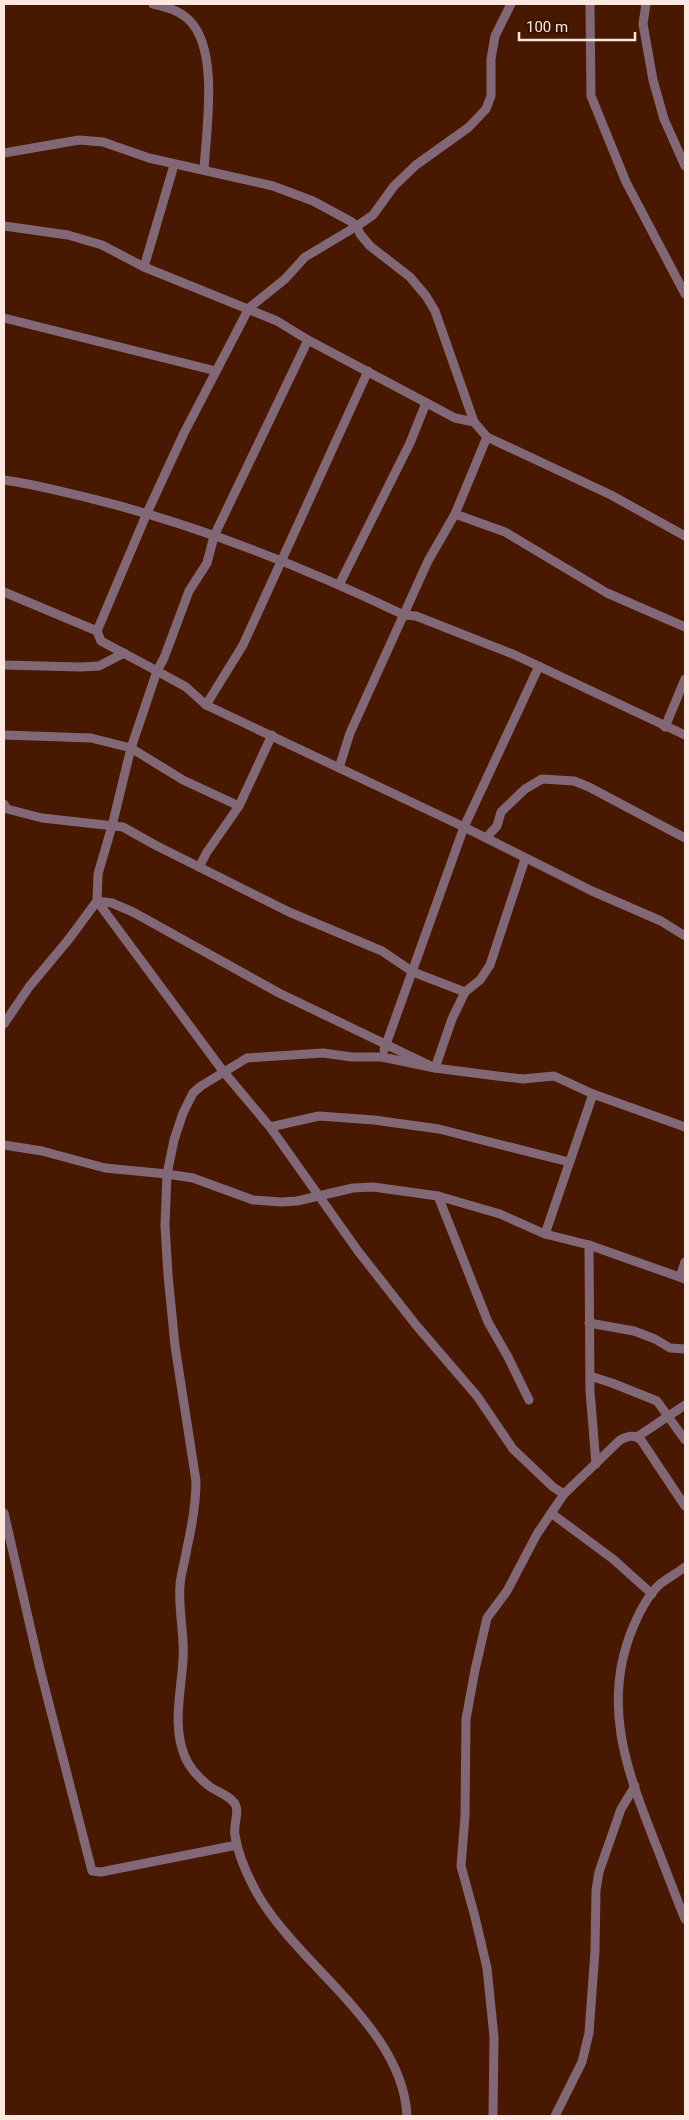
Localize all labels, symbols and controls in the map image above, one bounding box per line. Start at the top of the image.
scale bar [519,10,635,42]
text: 100 m [526,18,568,36]

